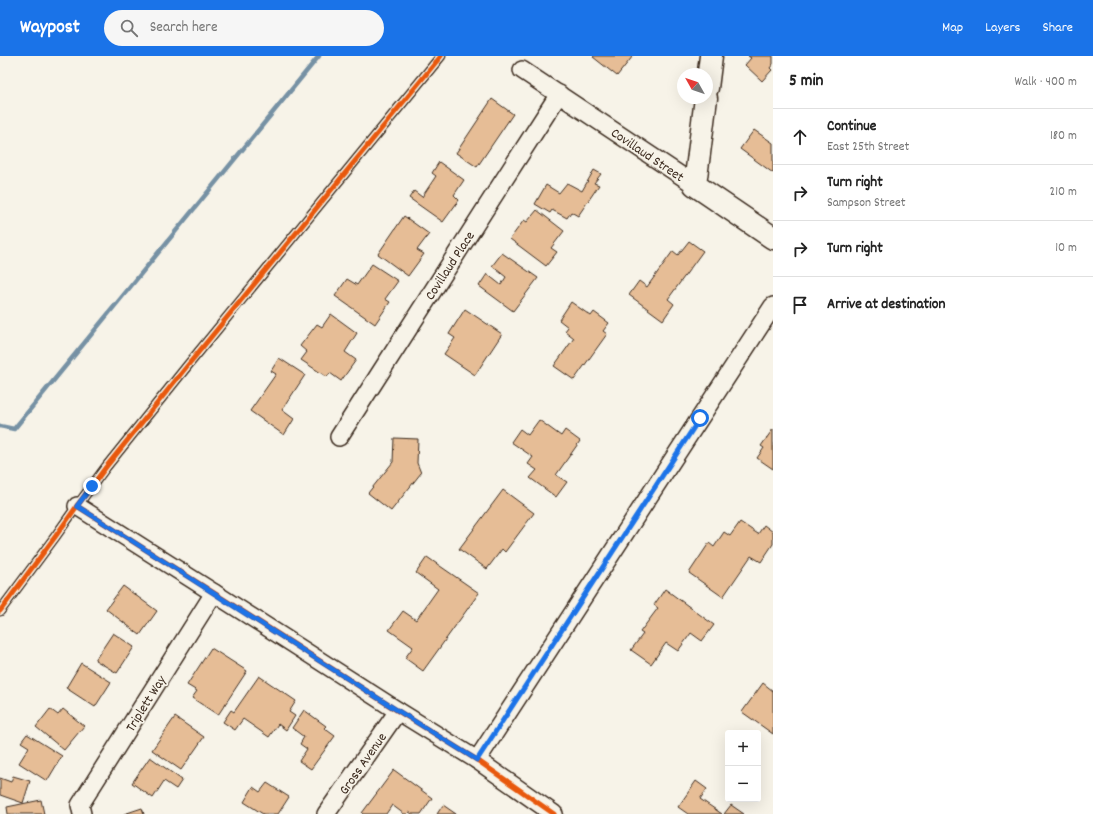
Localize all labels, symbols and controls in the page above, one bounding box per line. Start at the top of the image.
search box [104,10,384,46]
text: Waypost [20,15,80,42]
icon: search [118,17,140,39]
text: Search here [150,17,218,39]
text: Map [942,18,963,38]
text: Layers [985,18,1020,38]
text: Share [1042,18,1073,38]
north arrow [677,68,713,104]
text: 5 min [789,70,823,94]
text: Walk · 400 m [1015,73,1077,92]
text: Continue [827,116,876,138]
street label: Covillaud Street [606,124,688,188]
icon: ahead [789,126,811,148]
text: 180 m [1050,127,1077,146]
text: East 25th Street [827,138,909,157]
text: Turn right [827,172,883,194]
icon: right [789,182,811,204]
text: 210 m [1049,183,1077,202]
text: Sampson Street [827,194,906,213]
street label: Covillaud Place [421,228,480,305]
icon: right [789,238,811,260]
text: Turn right [827,238,883,260]
text: 10 m [1055,239,1077,258]
icon: arrive [789,294,811,316]
text: Arrive at destination [827,294,945,316]
route start [691,409,709,427]
route end [83,477,101,495]
street label: Triplett Way [121,672,172,736]
street label: Gross Avenue [335,729,392,799]
map controls [725,730,761,802]
button: + [725,730,761,766]
button: − [725,766,761,802]

